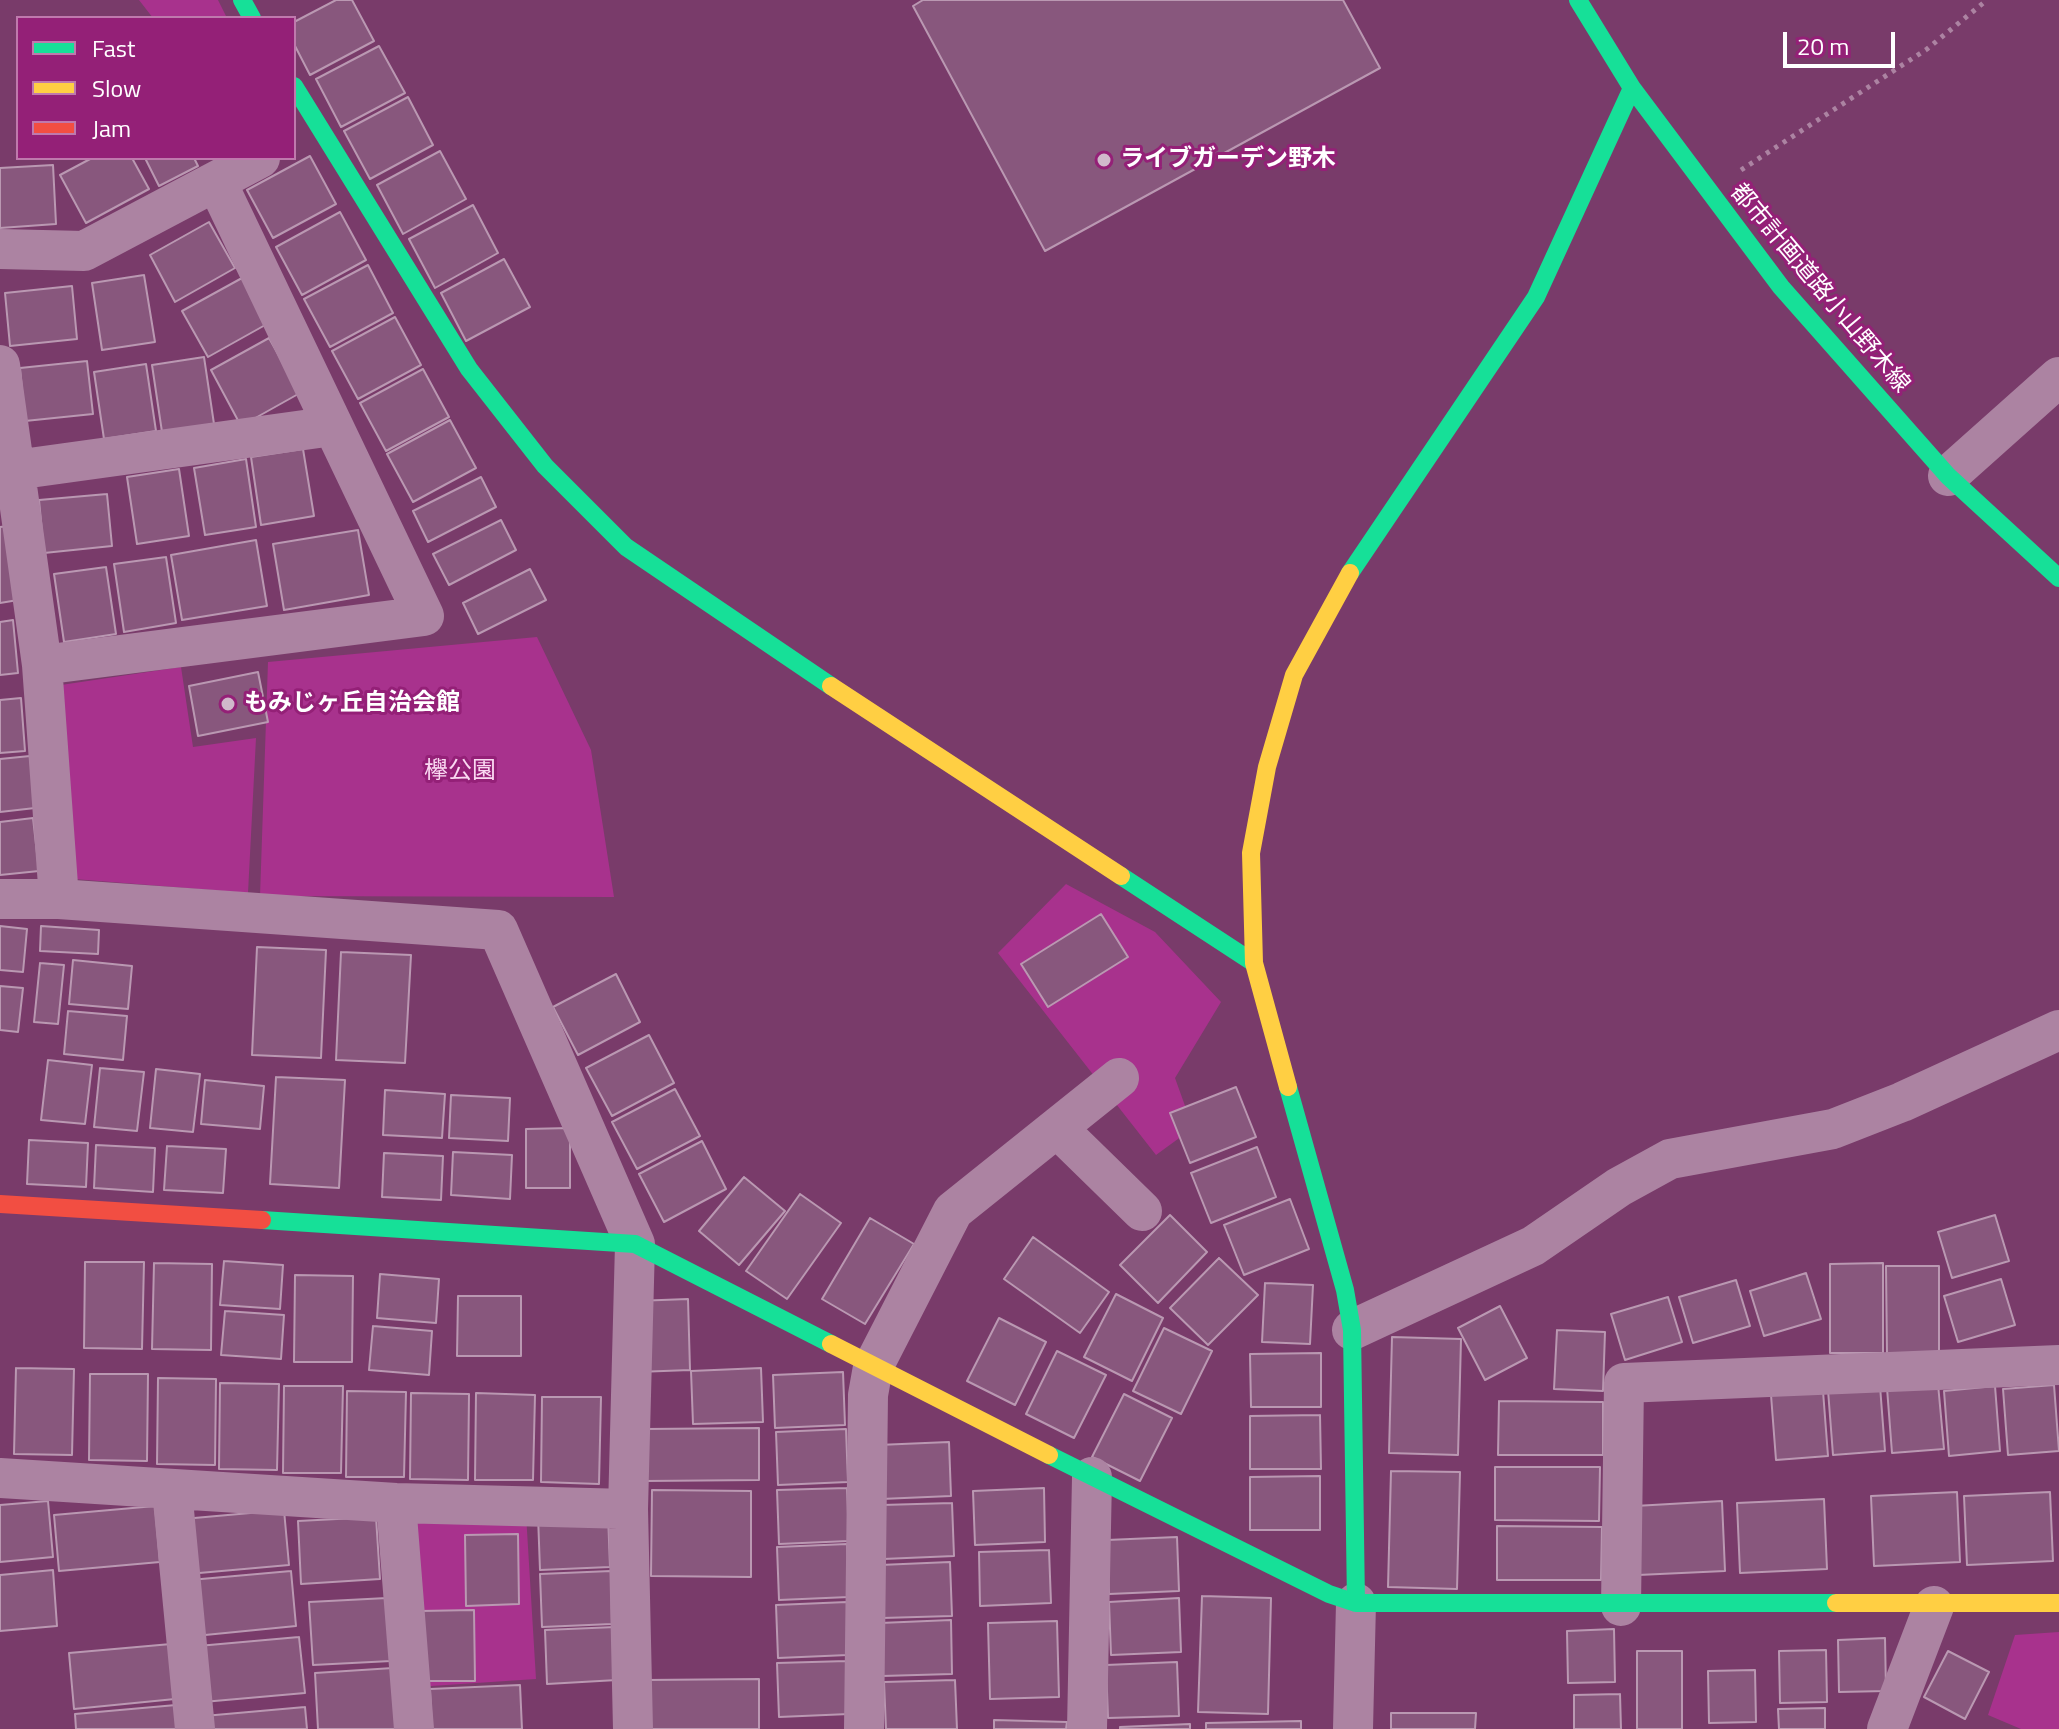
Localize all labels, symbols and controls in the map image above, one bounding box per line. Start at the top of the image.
legend [16,16,296,160]
scale bar [1787,16,1899,66]
text: 20 m [1797,28,1849,64]
text: Fast [92,30,135,66]
text: Slow [92,70,141,106]
text: Jam [92,110,131,146]
place label: ライブガーデン野木 [1120,146,1336,174]
marker: ライブガーデン野木 [1095,151,1113,169]
street label: 都市計画道路小山野木線 [1723,179,1915,399]
place label: もみじヶ丘自治会館 [244,690,460,718]
marker: もみじヶ丘自治会館 [219,695,237,713]
park label: 欅公園 [424,758,496,786]

